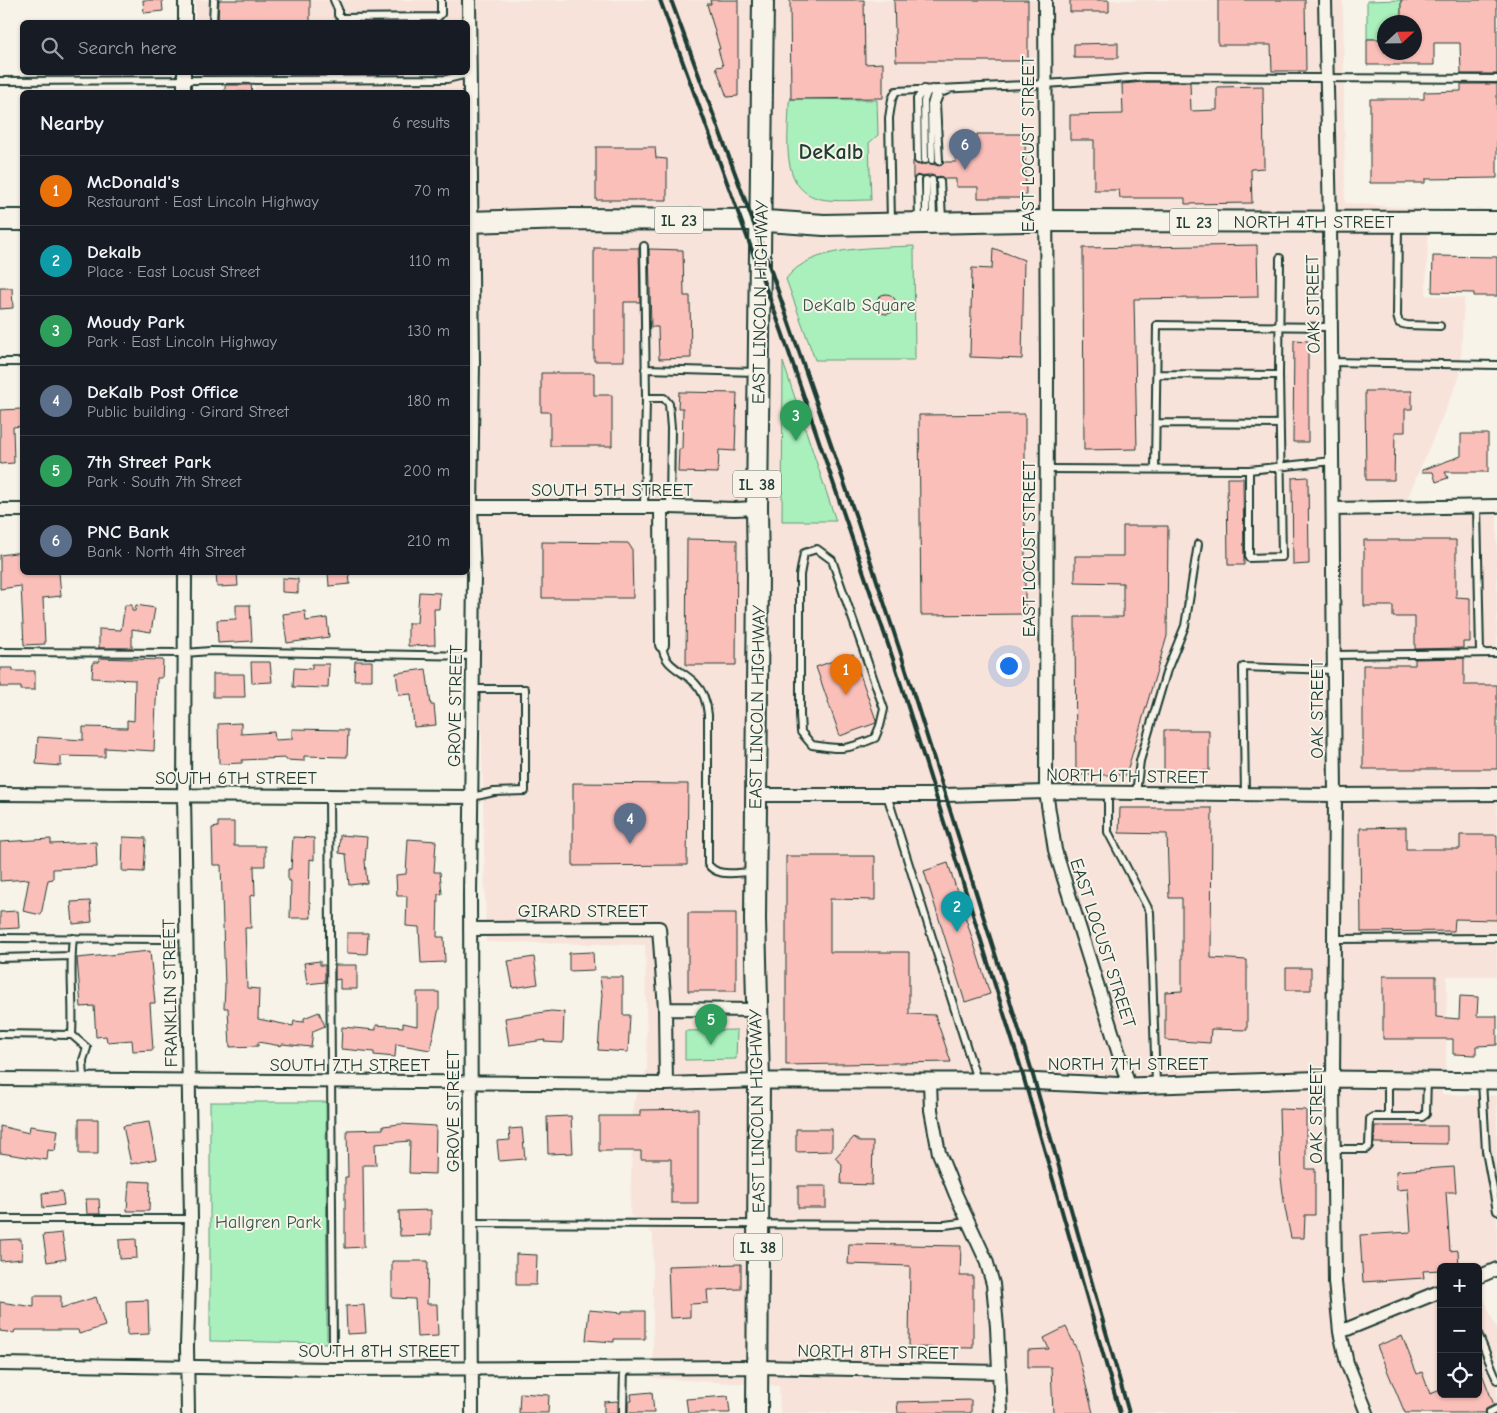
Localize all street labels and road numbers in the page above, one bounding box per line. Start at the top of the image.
street label: EAST LOCUST STREET [1018,55,1039,232]
street label: EAST LINCOLN HIGHWAY [748,199,773,404]
road number: IL 23 [655,206,703,234]
road number: IL 23 [1170,208,1218,236]
street label: NORTH 4TH STREET [1234,212,1395,233]
street label: OAK STREET [1302,254,1325,354]
street label: EAST LOCUST STREET [1019,460,1040,637]
road number: IL 38 [733,470,781,498]
street label: SOUTH 5TH STREET [531,480,693,501]
street label: EAST LINCOLN HIGHWAY [745,604,770,809]
street label: GROVE STREET [444,644,467,767]
street label: OAK STREET [1307,659,1328,759]
street label: NORTH 6TH STREET [1046,765,1209,788]
street label: SOUTH 6TH STREET [155,768,317,789]
street label: EAST LOCUST STREET [1065,856,1140,1031]
street label: GIRARD STREET [518,901,649,922]
street label: FRANKLIN STREET [159,918,182,1067]
street label: EAST LINCOLN HIGHWAY [745,1008,770,1213]
street label: GROVE STREET [443,1049,464,1172]
street label: NORTH 7TH STREET [1048,1054,1209,1075]
street label: SOUTH 7TH STREET [270,1055,431,1076]
street label: OAK STREET [1306,1064,1327,1164]
road number: IL 38 [734,1234,782,1260]
street label: SOUTH 8TH STREET [298,1341,460,1362]
street label: NORTH 8TH STREET [797,1341,959,1364]

